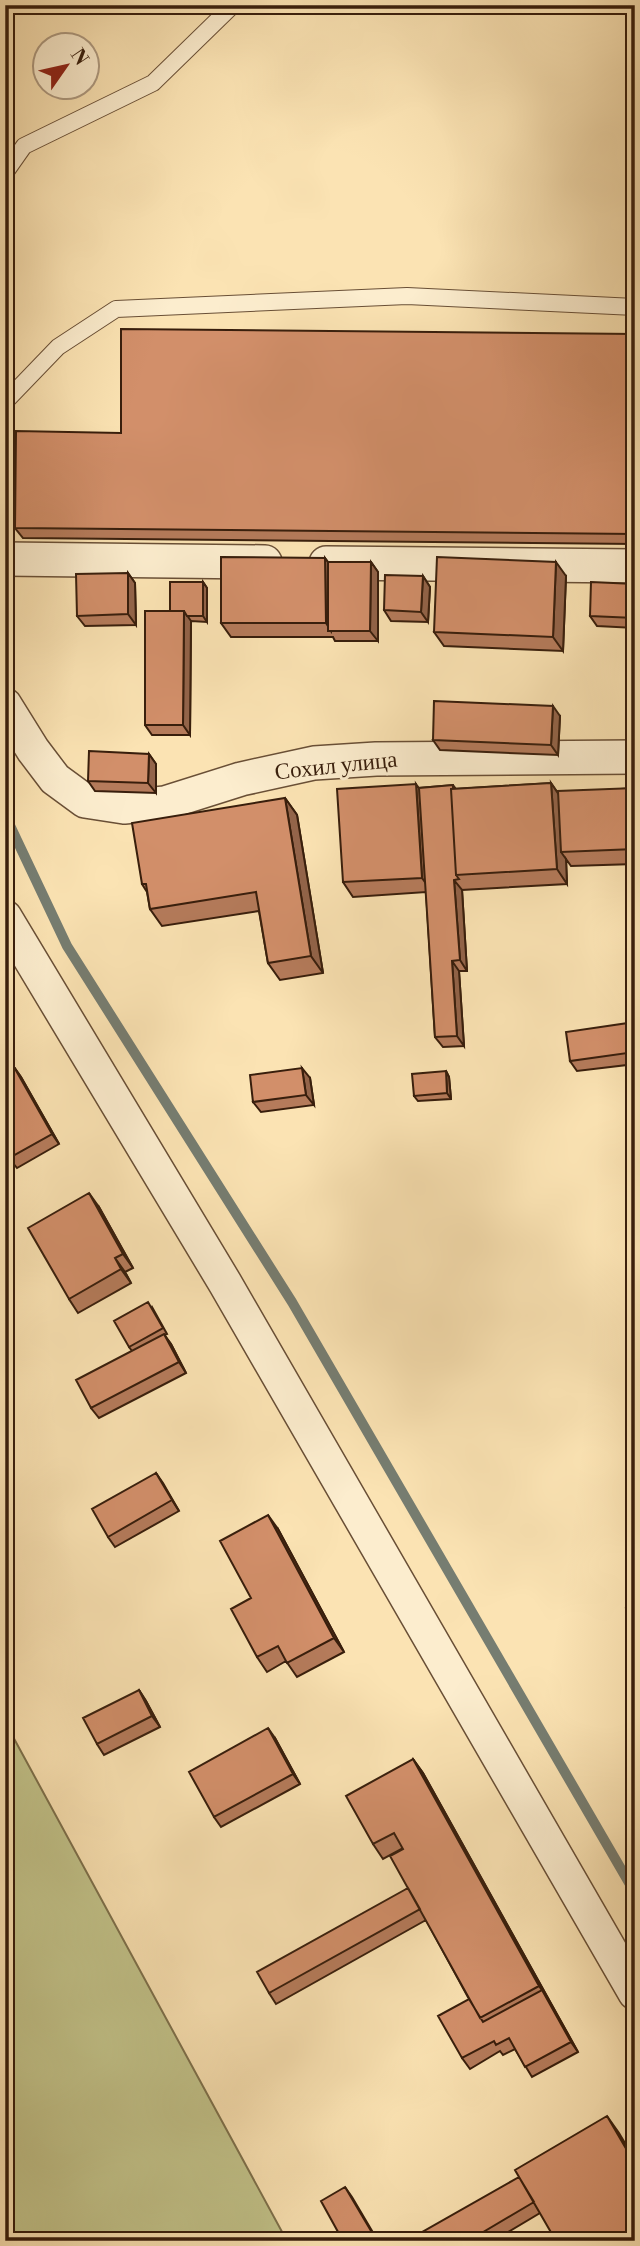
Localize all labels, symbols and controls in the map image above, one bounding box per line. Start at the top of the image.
north arrow [32,32,102,102]
text: N [65,44,93,70]
street label: Сохил улица [273,746,399,786]

